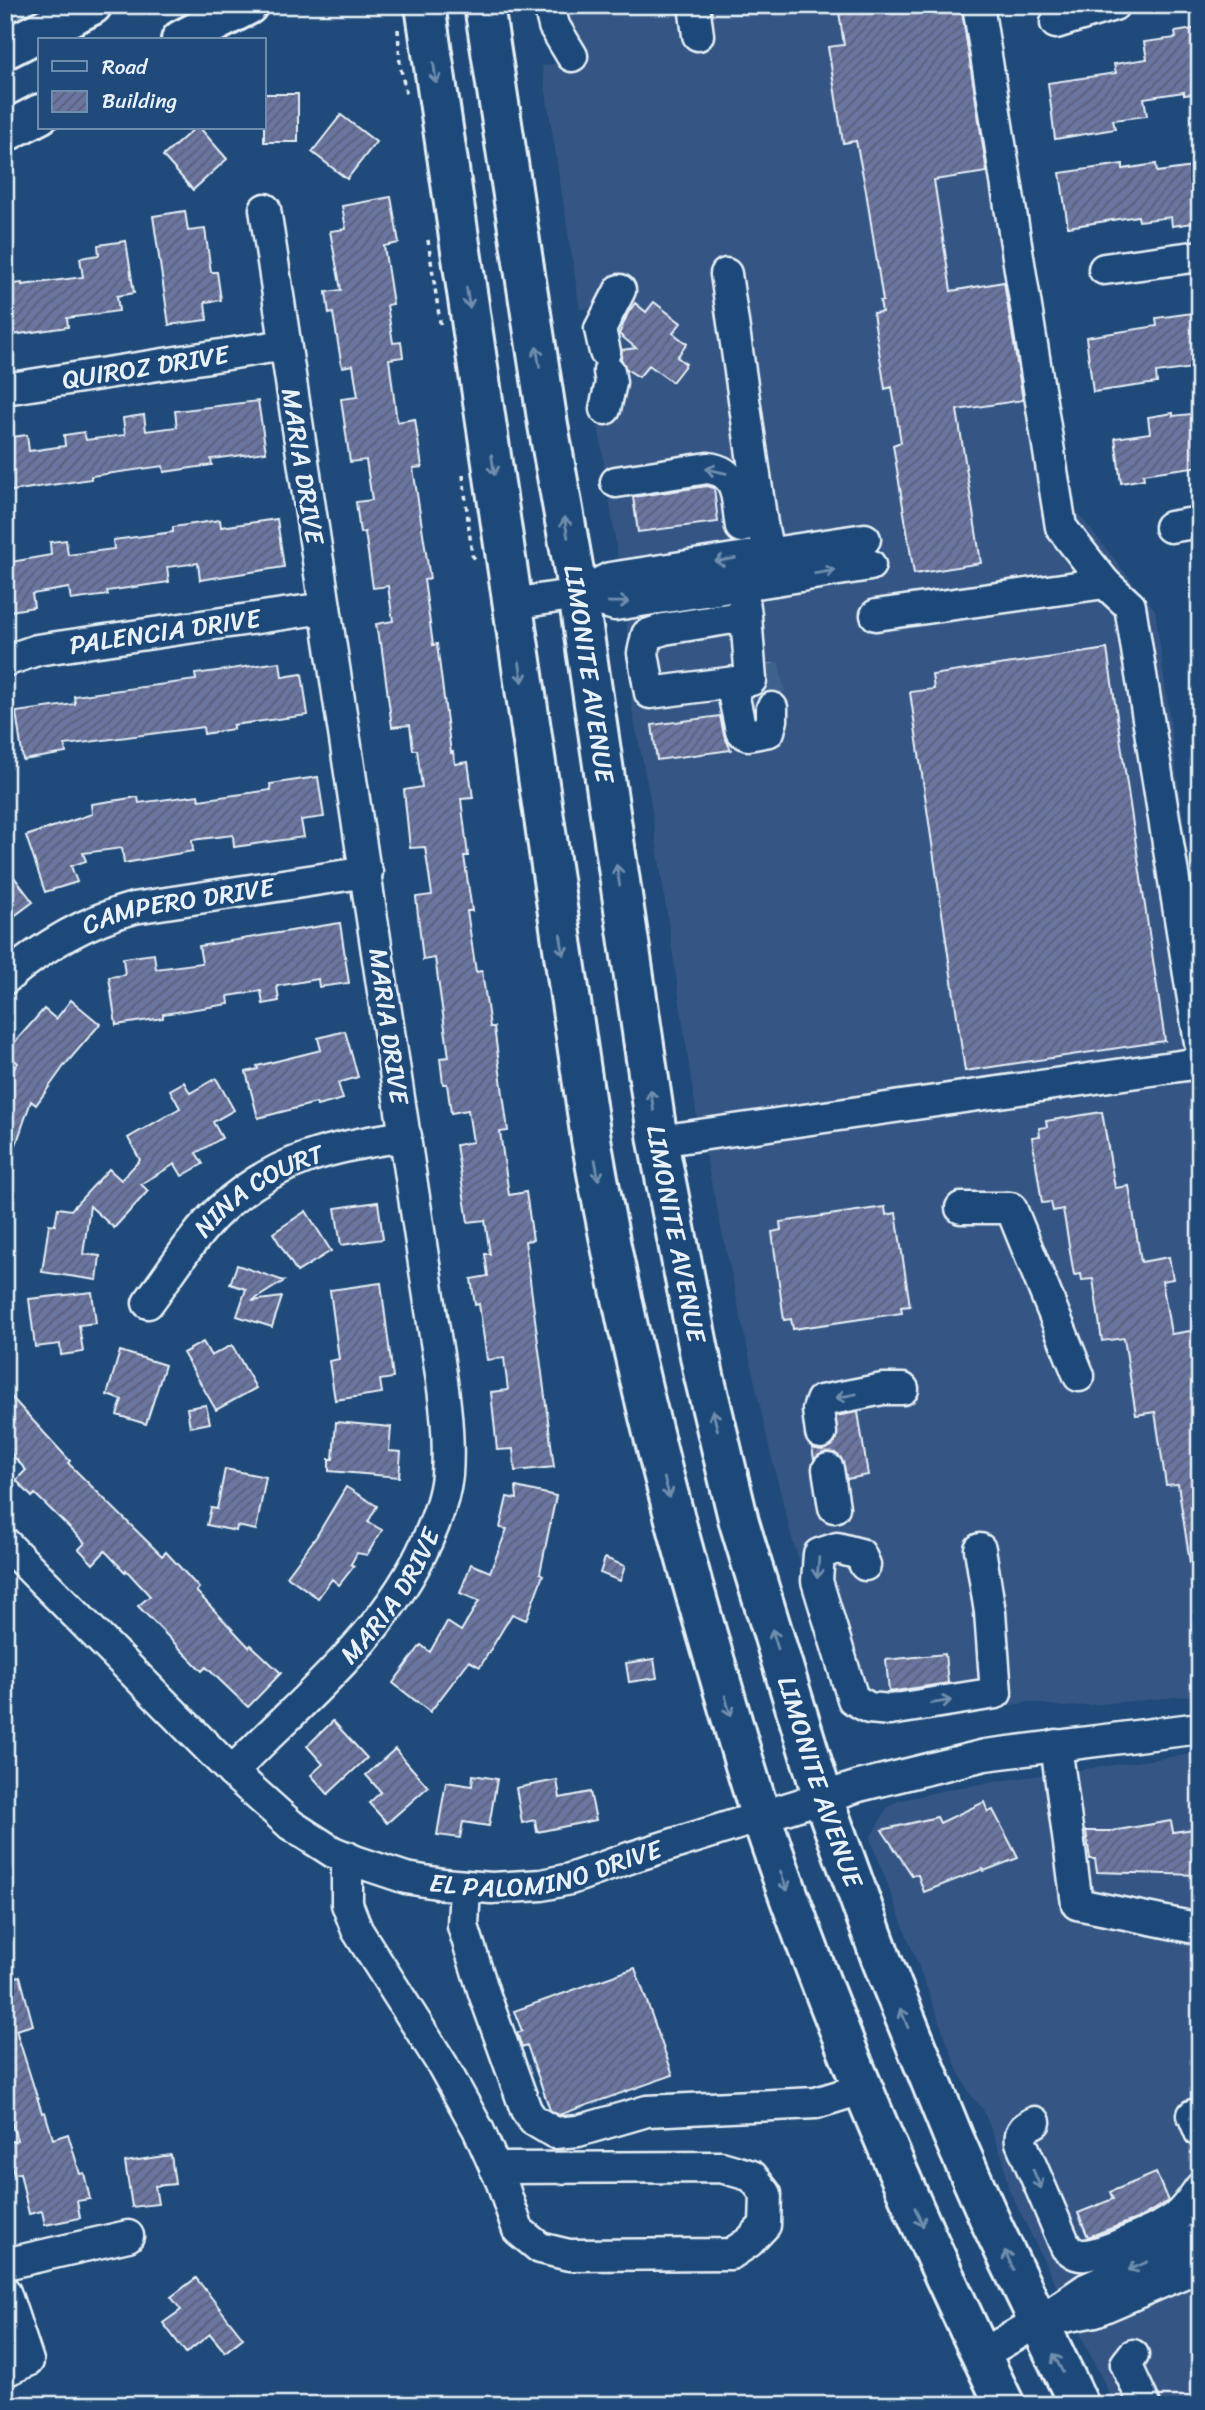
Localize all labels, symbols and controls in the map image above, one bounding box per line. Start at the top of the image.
legend [38,38,266,130]
text: Road [102,48,149,86]
one-way arrow [428,61,441,84]
text: Building [102,82,178,120]
one-way arrow [462,286,475,309]
street label: QUIROZ DRIVE [59,331,233,403]
one-way arrow [531,347,544,369]
street label: MARIA DRIVE [268,385,338,549]
one-way arrow [486,453,499,476]
one-way arrow [706,463,728,476]
one-way arrow [559,516,572,539]
one-way arrow [714,554,737,567]
street label: LIMONITE AVENUE [550,561,629,787]
one-way arrow [813,565,836,578]
street label: PALENCIA DRIVE [66,595,265,668]
one-way arrow [607,595,630,609]
one-way arrow [515,660,528,683]
street label: CAMPERO DRIVE [74,863,279,948]
one-way arrow [611,864,624,887]
one-way arrow [556,933,569,956]
street label: MARIA DRIVE [355,945,423,1109]
one-way arrow [645,1089,658,1112]
street label: LIMONITE AVENUE [633,1122,720,1348]
street label: NINA COURT [181,1130,331,1248]
one-way arrow [591,1158,604,1181]
one-way arrow [835,1389,858,1403]
one-way arrow [708,1409,721,1431]
one-way arrow [661,1476,674,1499]
street label: MARIA DRIVE [328,1519,454,1675]
one-way arrow [811,1557,824,1579]
one-way arrow [768,1628,781,1650]
street label: LIMONITE AVENUE [764,1670,877,1895]
one-way arrow [723,1695,736,1717]
one-way arrow [930,1695,952,1708]
street label: EL PALOMINO DRIVE [426,1826,669,1911]
one-way arrow [779,1869,792,1891]
one-way arrow [897,2008,910,2029]
one-way arrow [1031,2168,1044,2189]
one-way arrow [913,2205,926,2227]
one-way arrow [1001,2250,1015,2271]
one-way arrow [1127,2260,1149,2273]
one-way arrow [1051,2353,1065,2374]

